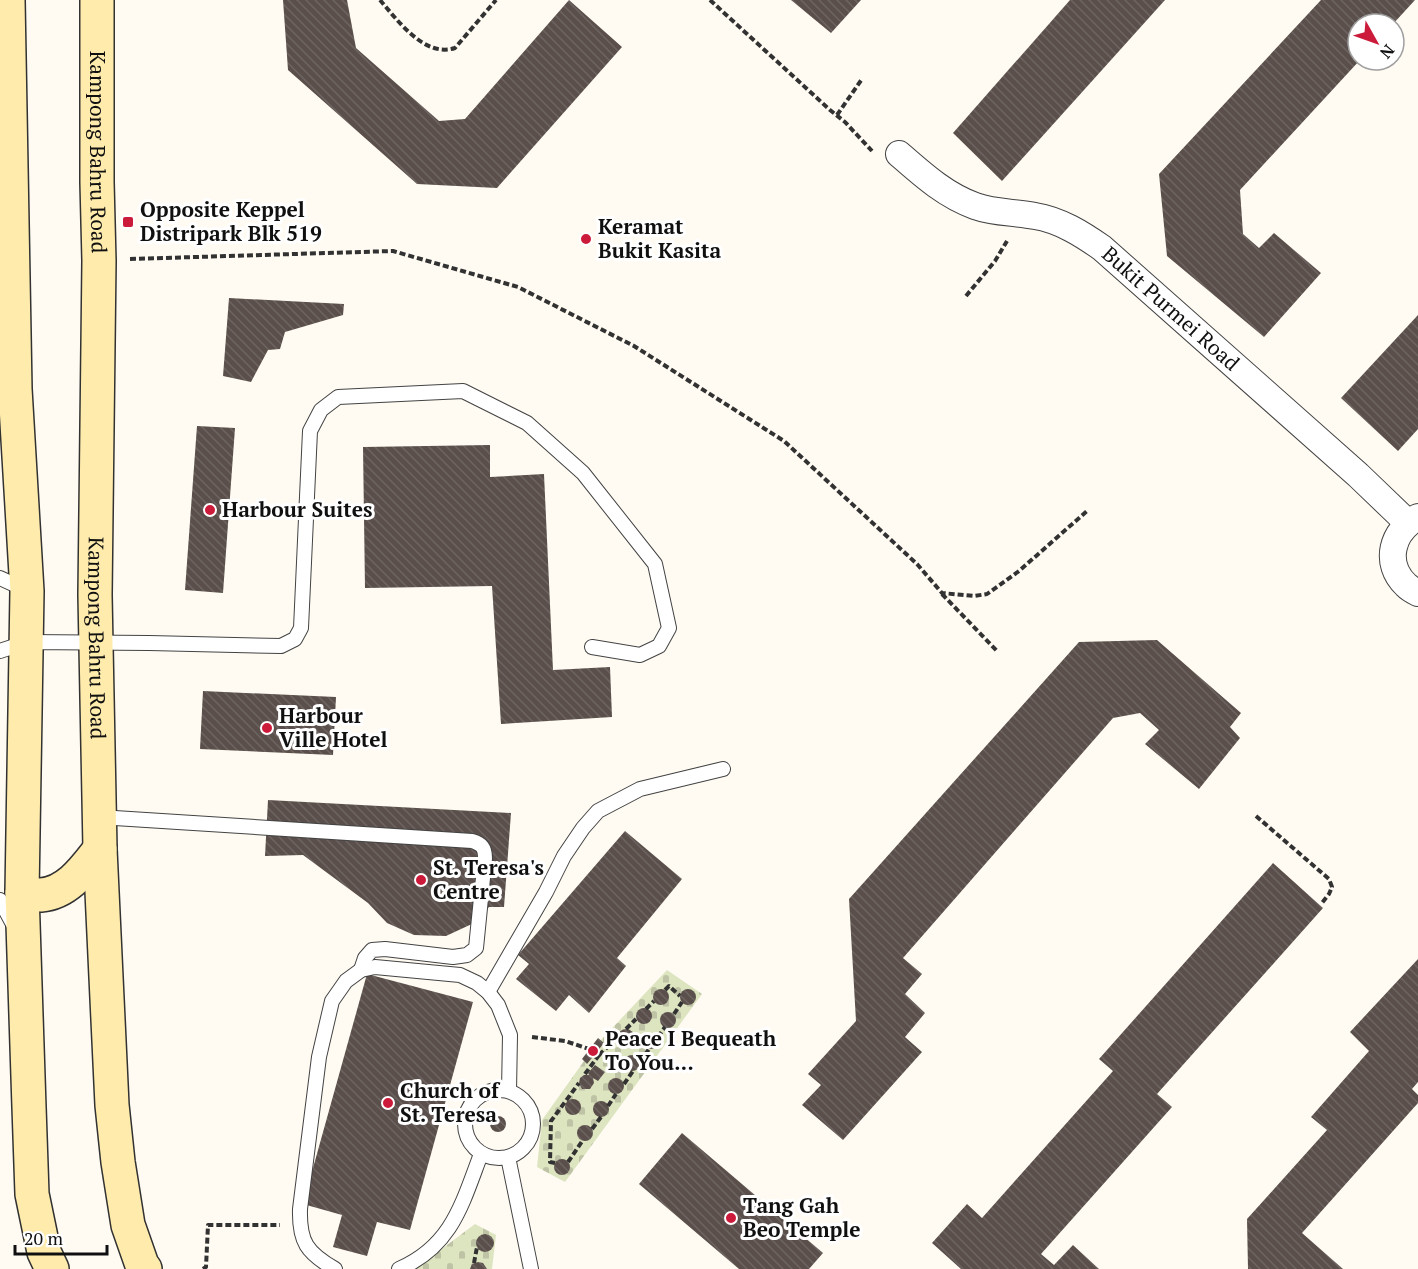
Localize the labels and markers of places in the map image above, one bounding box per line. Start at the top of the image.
place label: Opposite Keppel Distripark Blk 519 [140,195,322,247]
place label: Keramat Bukit Kasita [598,212,721,264]
marker: Opposite Keppel Distripark Blk 519 [121,215,135,229]
marker: Keramat Bukit Kasita [579,232,593,246]
place label: Harbour Suites [222,495,372,523]
marker: Harbour Suites [203,503,217,517]
place label: Harbour Ville Hotel [279,701,387,753]
marker: Harbour Ville Hotel [260,721,274,735]
place label: St. Teresa's Centre [433,853,544,905]
marker: St. Teresa's Centre [414,873,428,887]
place label: Peace I Bequeath To You... [605,1024,777,1076]
marker: Peace I Bequeath To You... [586,1044,600,1058]
place label: Church of St. Teresa [400,1076,501,1128]
marker: Church of St. Teresa [381,1096,395,1110]
place label: Tang Gah Beo Temple [743,1191,861,1243]
marker: Tang Gah Beo Temple [724,1211,738,1225]

